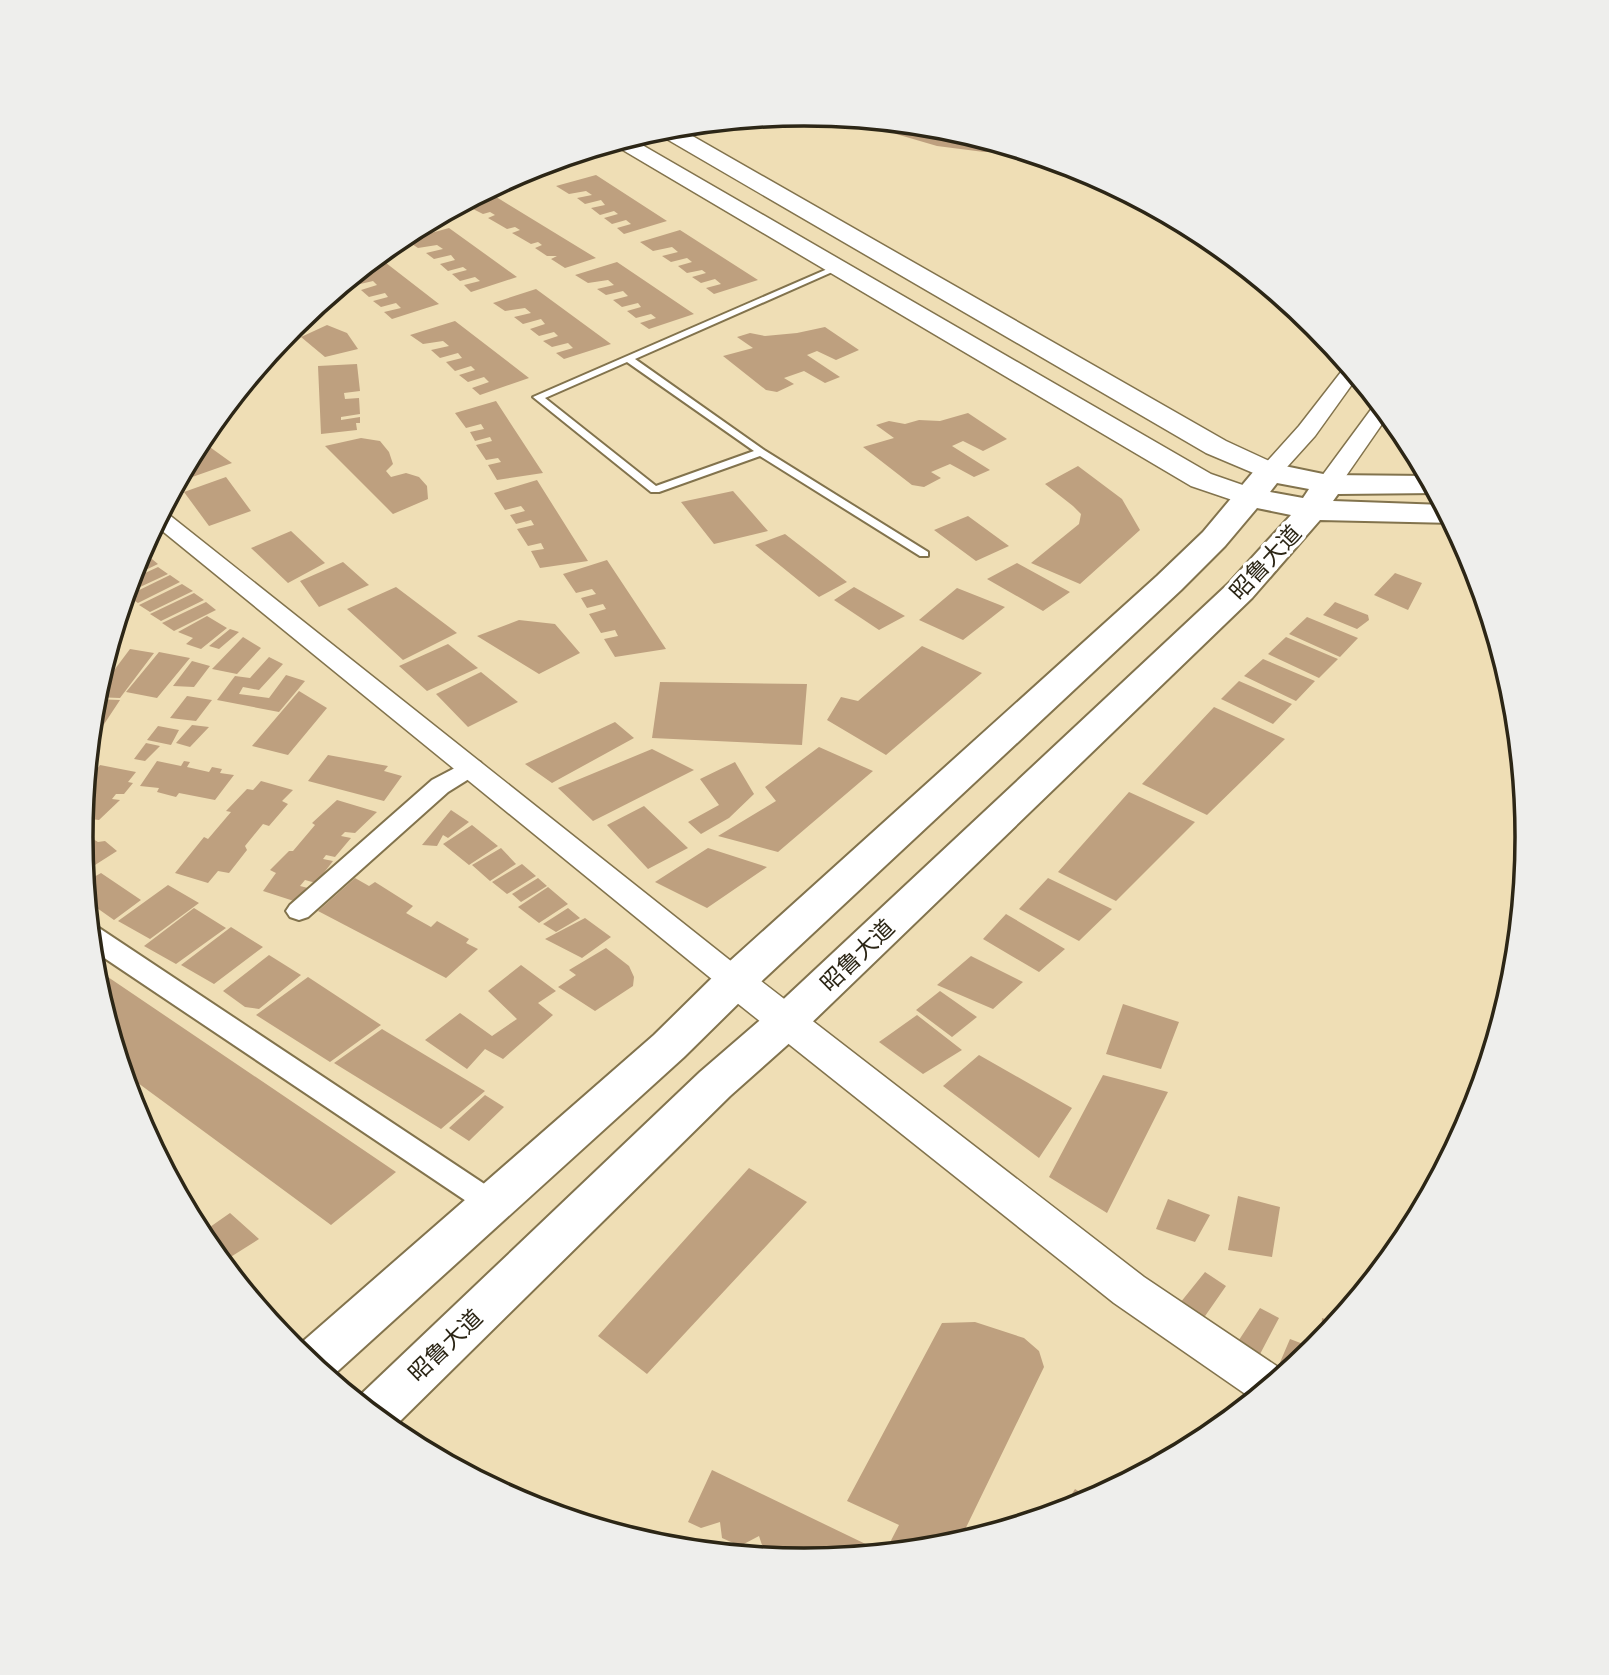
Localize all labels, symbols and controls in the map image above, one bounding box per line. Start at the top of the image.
street label: 昭鲁大道 [1223,518,1307,606]
street label: 昭鲁大道 [814,913,900,997]
street label: 昭鲁大道 [402,1303,488,1387]

